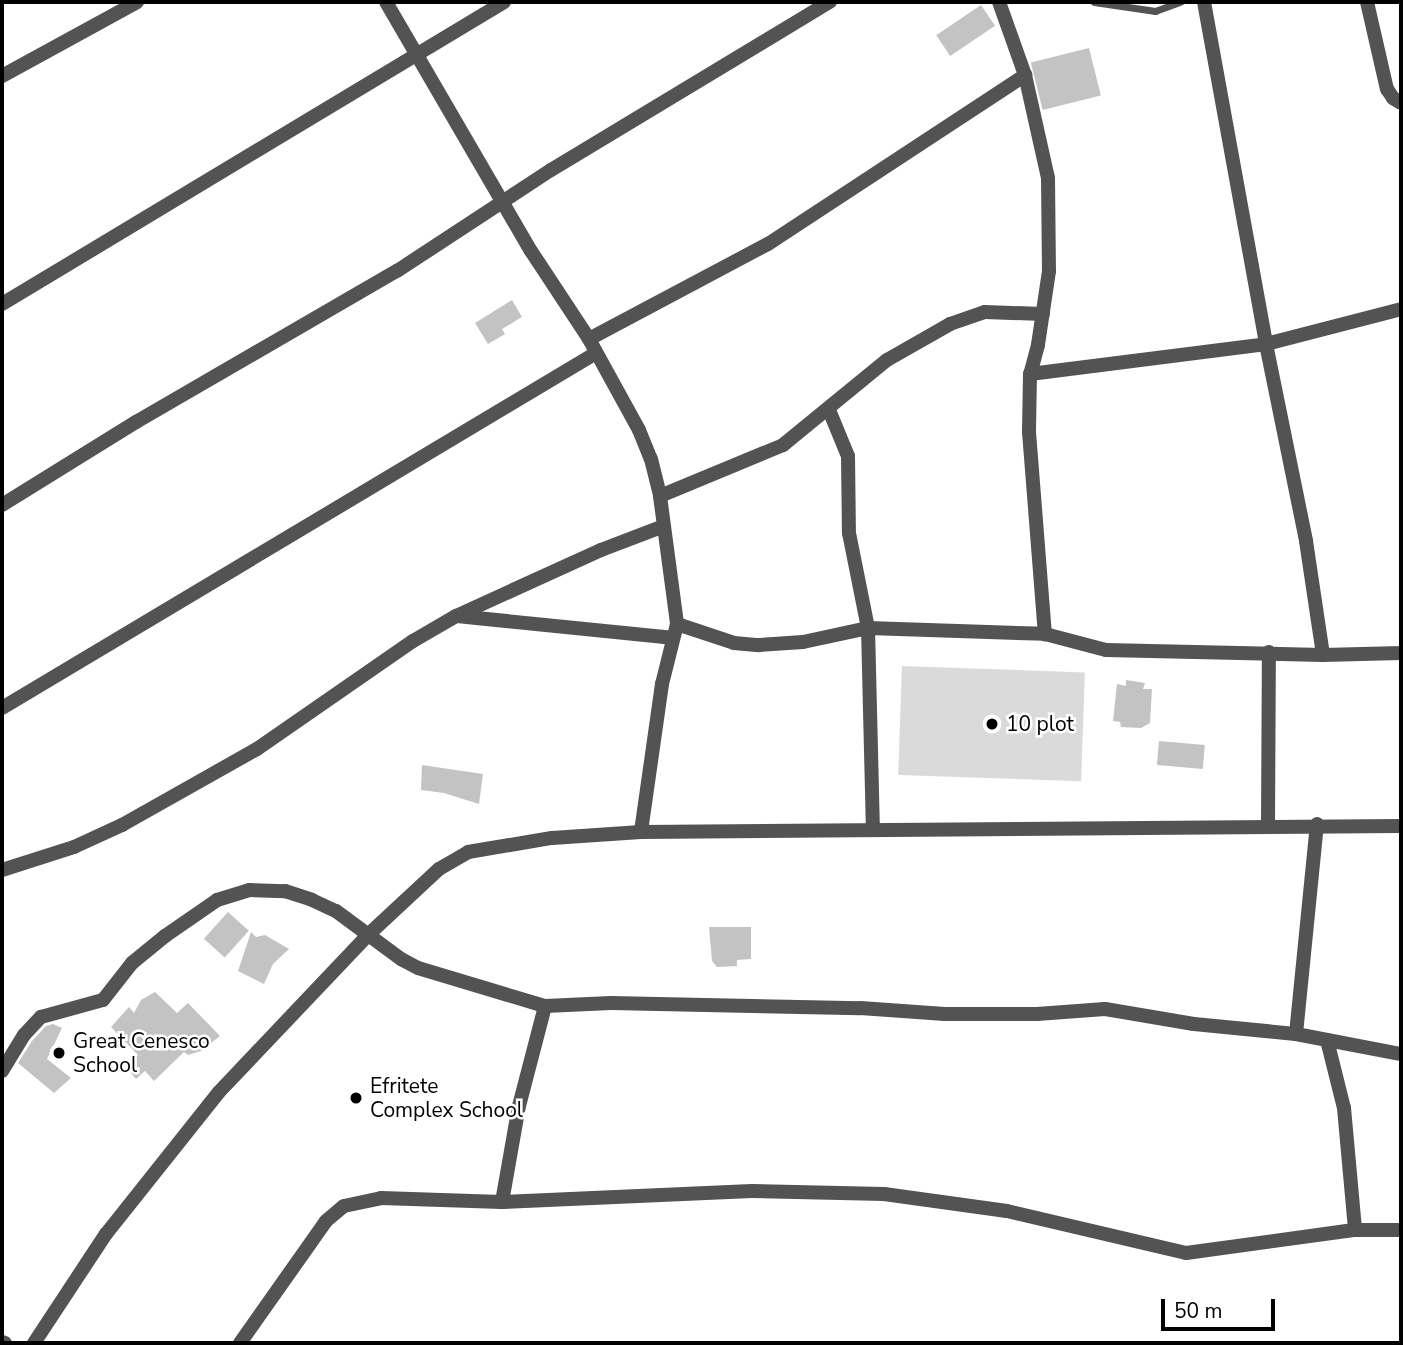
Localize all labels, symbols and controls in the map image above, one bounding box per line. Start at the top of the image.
place label: 10 plot [1006,711,1074,737]
marker: 10 plot [984,716,1000,732]
place label: Great Cenesco School [73,1028,210,1078]
marker: Great Cenesco School [51,1045,67,1061]
place label: Efritete Complex School [370,1073,523,1123]
marker: Efritete Complex School [348,1090,364,1106]
scale bar [1165,1286,1279,1330]
text: 50 m [1174,1297,1223,1325]

